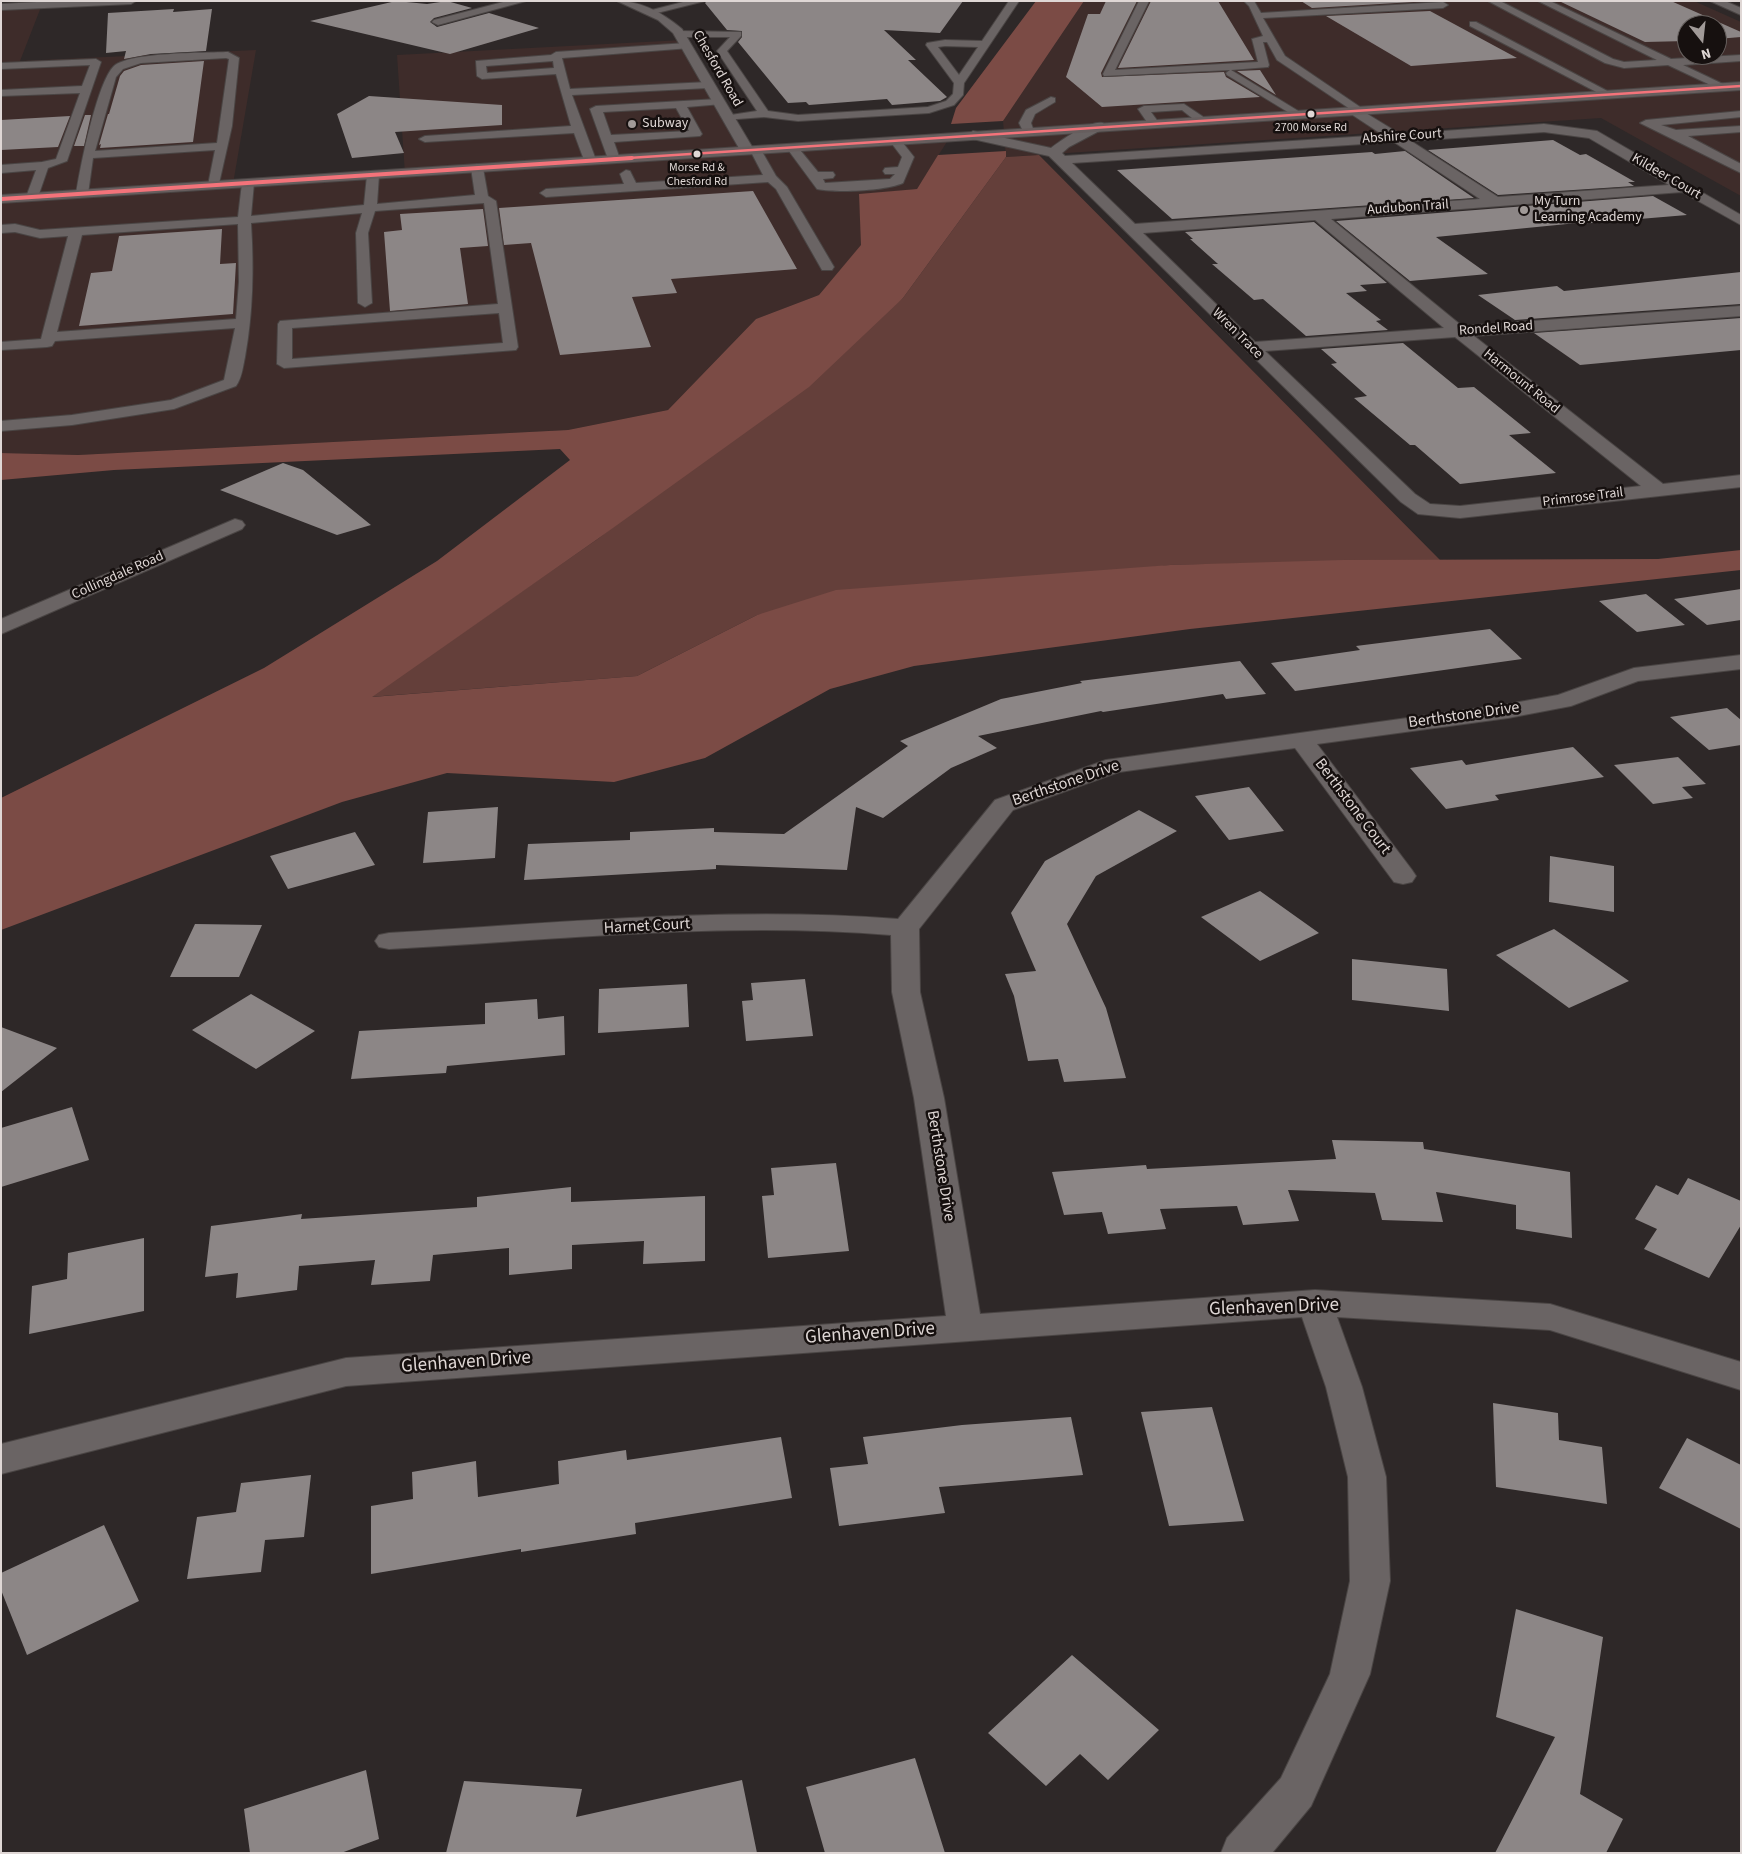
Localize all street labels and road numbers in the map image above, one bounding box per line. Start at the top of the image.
street label: Chesford Road [688,28,746,110]
street label: Abshire Court [1362,126,1442,148]
street label: Kildeer Court [1628,150,1704,204]
street label: Audubon Trail [1367,197,1449,219]
street label: Wren Trace [1208,305,1266,363]
street label: Rondel Road [1458,318,1534,340]
street label: Harmount Road [1480,346,1562,418]
street label: Primrose Trail [1542,485,1624,511]
street label: Collingdale Road [69,548,167,604]
street label: Berthstone Drive [1407,699,1521,733]
street label: Berthstone Court [1310,755,1394,859]
street label: Berthstone Drive [1010,757,1122,811]
street label: Harnet Court [603,915,691,939]
street label: Berthstone Drive [922,1109,958,1223]
street label: Glenhaven Drive [1209,1294,1339,1322]
street label: Glenhaven Drive [804,1318,936,1350]
street label: Glenhaven Drive [400,1347,532,1379]

